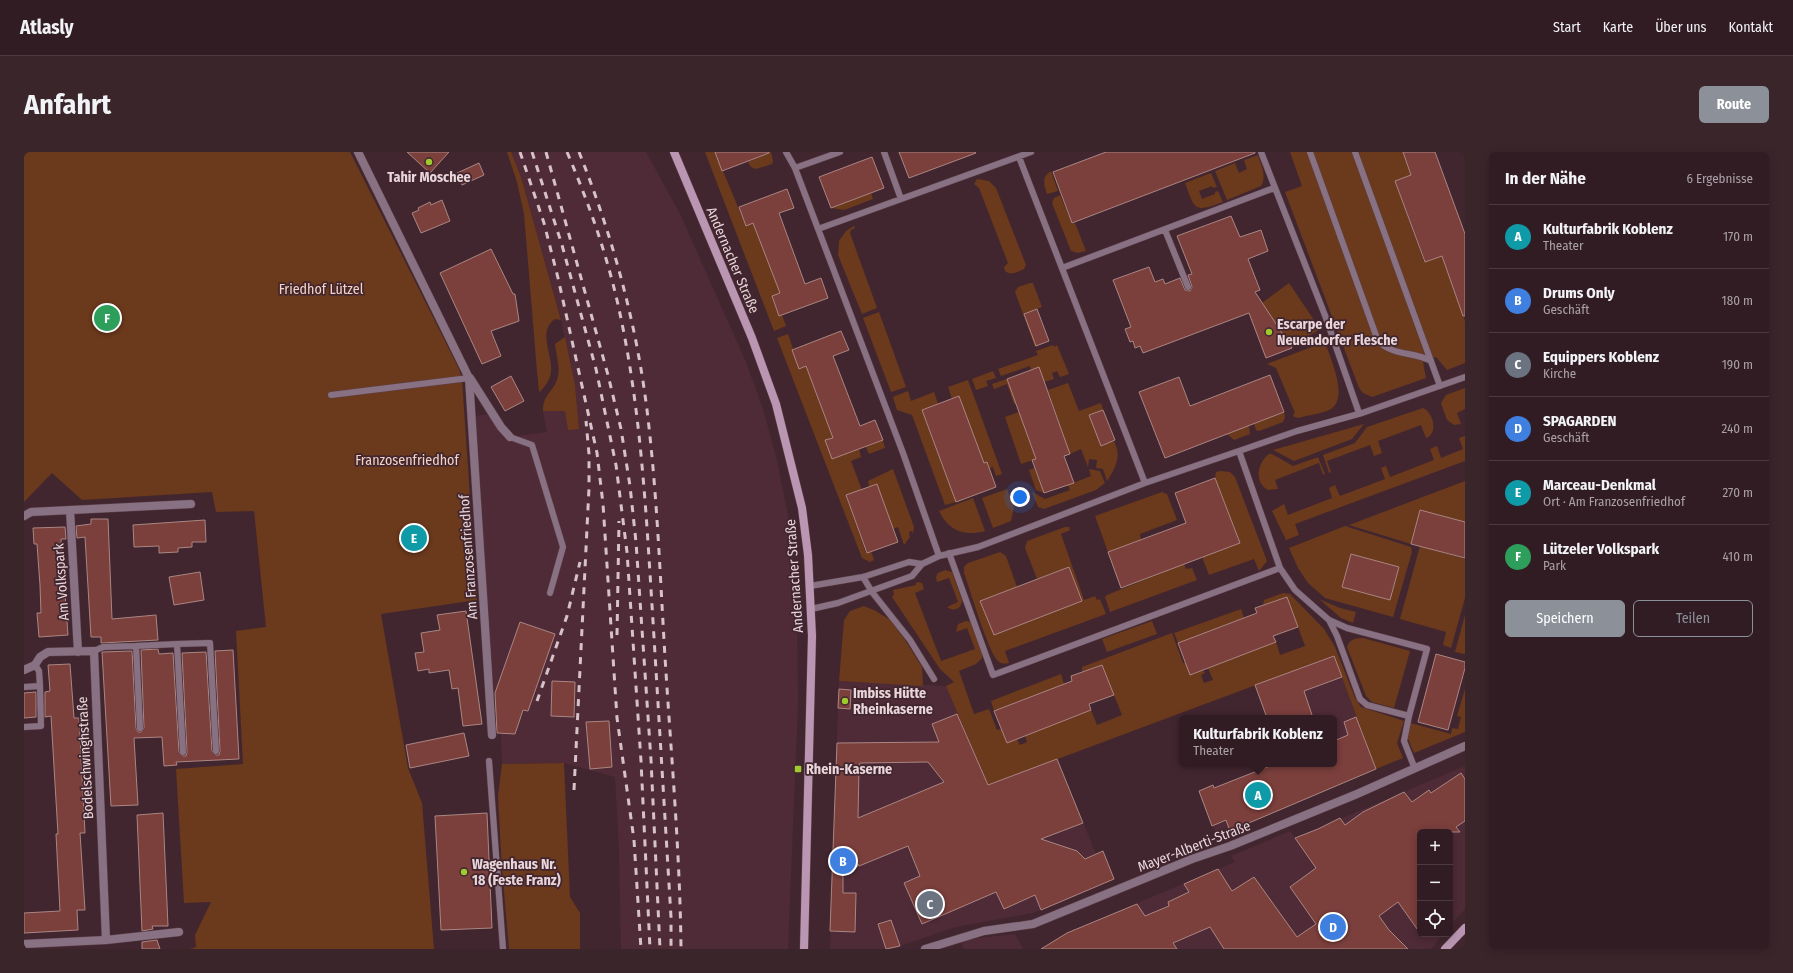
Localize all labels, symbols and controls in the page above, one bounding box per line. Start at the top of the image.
text: Atlasly [20,16,74,39]
text: Start [1553,19,1581,36]
text: Karte [1603,19,1633,36]
text: Über uns [1655,19,1707,36]
text: Kontakt [1729,19,1773,36]
button: Route [1699,86,1769,123]
text: Anfahrt [24,88,111,121]
marker: Tahir Moschee [424,157,434,167]
text: In der Nähe [1505,168,1586,189]
place label: Tahir Moschee [387,169,471,186]
text: 6 Ergebnisse [1686,171,1753,186]
street label: Andernacher Straße [702,204,763,316]
text: Kulturfabrik Koblenz [1543,220,1673,238]
text: A [1514,229,1522,244]
text: 170 m [1723,229,1753,244]
text: Theater [1543,238,1584,253]
park label: Friedhof Lützel [279,281,364,298]
text: Drums Only [1543,284,1615,302]
text: B [1514,293,1522,308]
text: 180 m [1722,293,1753,308]
text: Geschäft [1543,302,1589,317]
pin: F [94,303,120,333]
place label: Escarpe der Neuendorfer Flesche [1277,316,1398,349]
marker: Escarpe der Neuendorfer Flesche [1264,327,1274,337]
text: Equippers Koblenz [1543,348,1659,366]
text: C [1515,357,1521,372]
text: 190 m [1722,357,1753,372]
text: Kirche [1543,366,1576,381]
text: SPAGARDEN [1543,412,1617,430]
text: D [1514,421,1522,436]
text: 240 m [1721,421,1753,436]
text: Geschäft [1543,430,1589,445]
park label: Franzosenfriedhof [355,452,460,469]
text: Marceau-Denkmal [1543,476,1656,494]
text: E [1515,485,1521,500]
text: 270 m [1722,485,1753,500]
your location [1010,487,1030,507]
street label: Am Franzosenfriedhof [456,492,481,620]
text: Ort · Am Franzosenfriedhof [1543,494,1685,509]
street label: Andernacher Straße [782,518,807,633]
pin: E [401,523,427,553]
text: Lützeler Volkspark [1543,540,1659,558]
street label: Am Volkspark [50,542,73,621]
text: F [1515,549,1521,564]
text: 410 m [1723,549,1753,564]
text: Park [1543,558,1566,573]
button: Speichern [1505,600,1625,637]
button: Teilen [1633,600,1753,637]
place label: Imbiss Hütte Rheinkaserne [853,685,933,718]
street label: Bodelschwinghstraße [74,696,97,820]
marker: Imbiss Hütte Rheinkaserne [840,696,850,706]
popup [1179,715,1337,767]
text: Kulturfabrik Koblenz [1193,725,1323,743]
text: Theater [1193,743,1234,758]
place label: Rhein-Kaserne [806,761,892,778]
marker: Rhein-Kaserne [793,764,803,774]
pin: A [1245,780,1271,810]
street label: Mayer-Alberti-Straße [1135,817,1253,876]
map controls [1417,829,1453,937]
button: + [1417,829,1453,865]
pin: B [830,846,856,876]
place label: Wagenhaus Nr. 18 (Feste Franz) [472,856,561,889]
button: − [1417,865,1453,901]
marker: Wagenhaus Nr. 18 (Feste Franz) [459,867,469,877]
pin: C [917,889,943,919]
button: locate [1417,901,1453,937]
pin: D [1320,912,1346,942]

